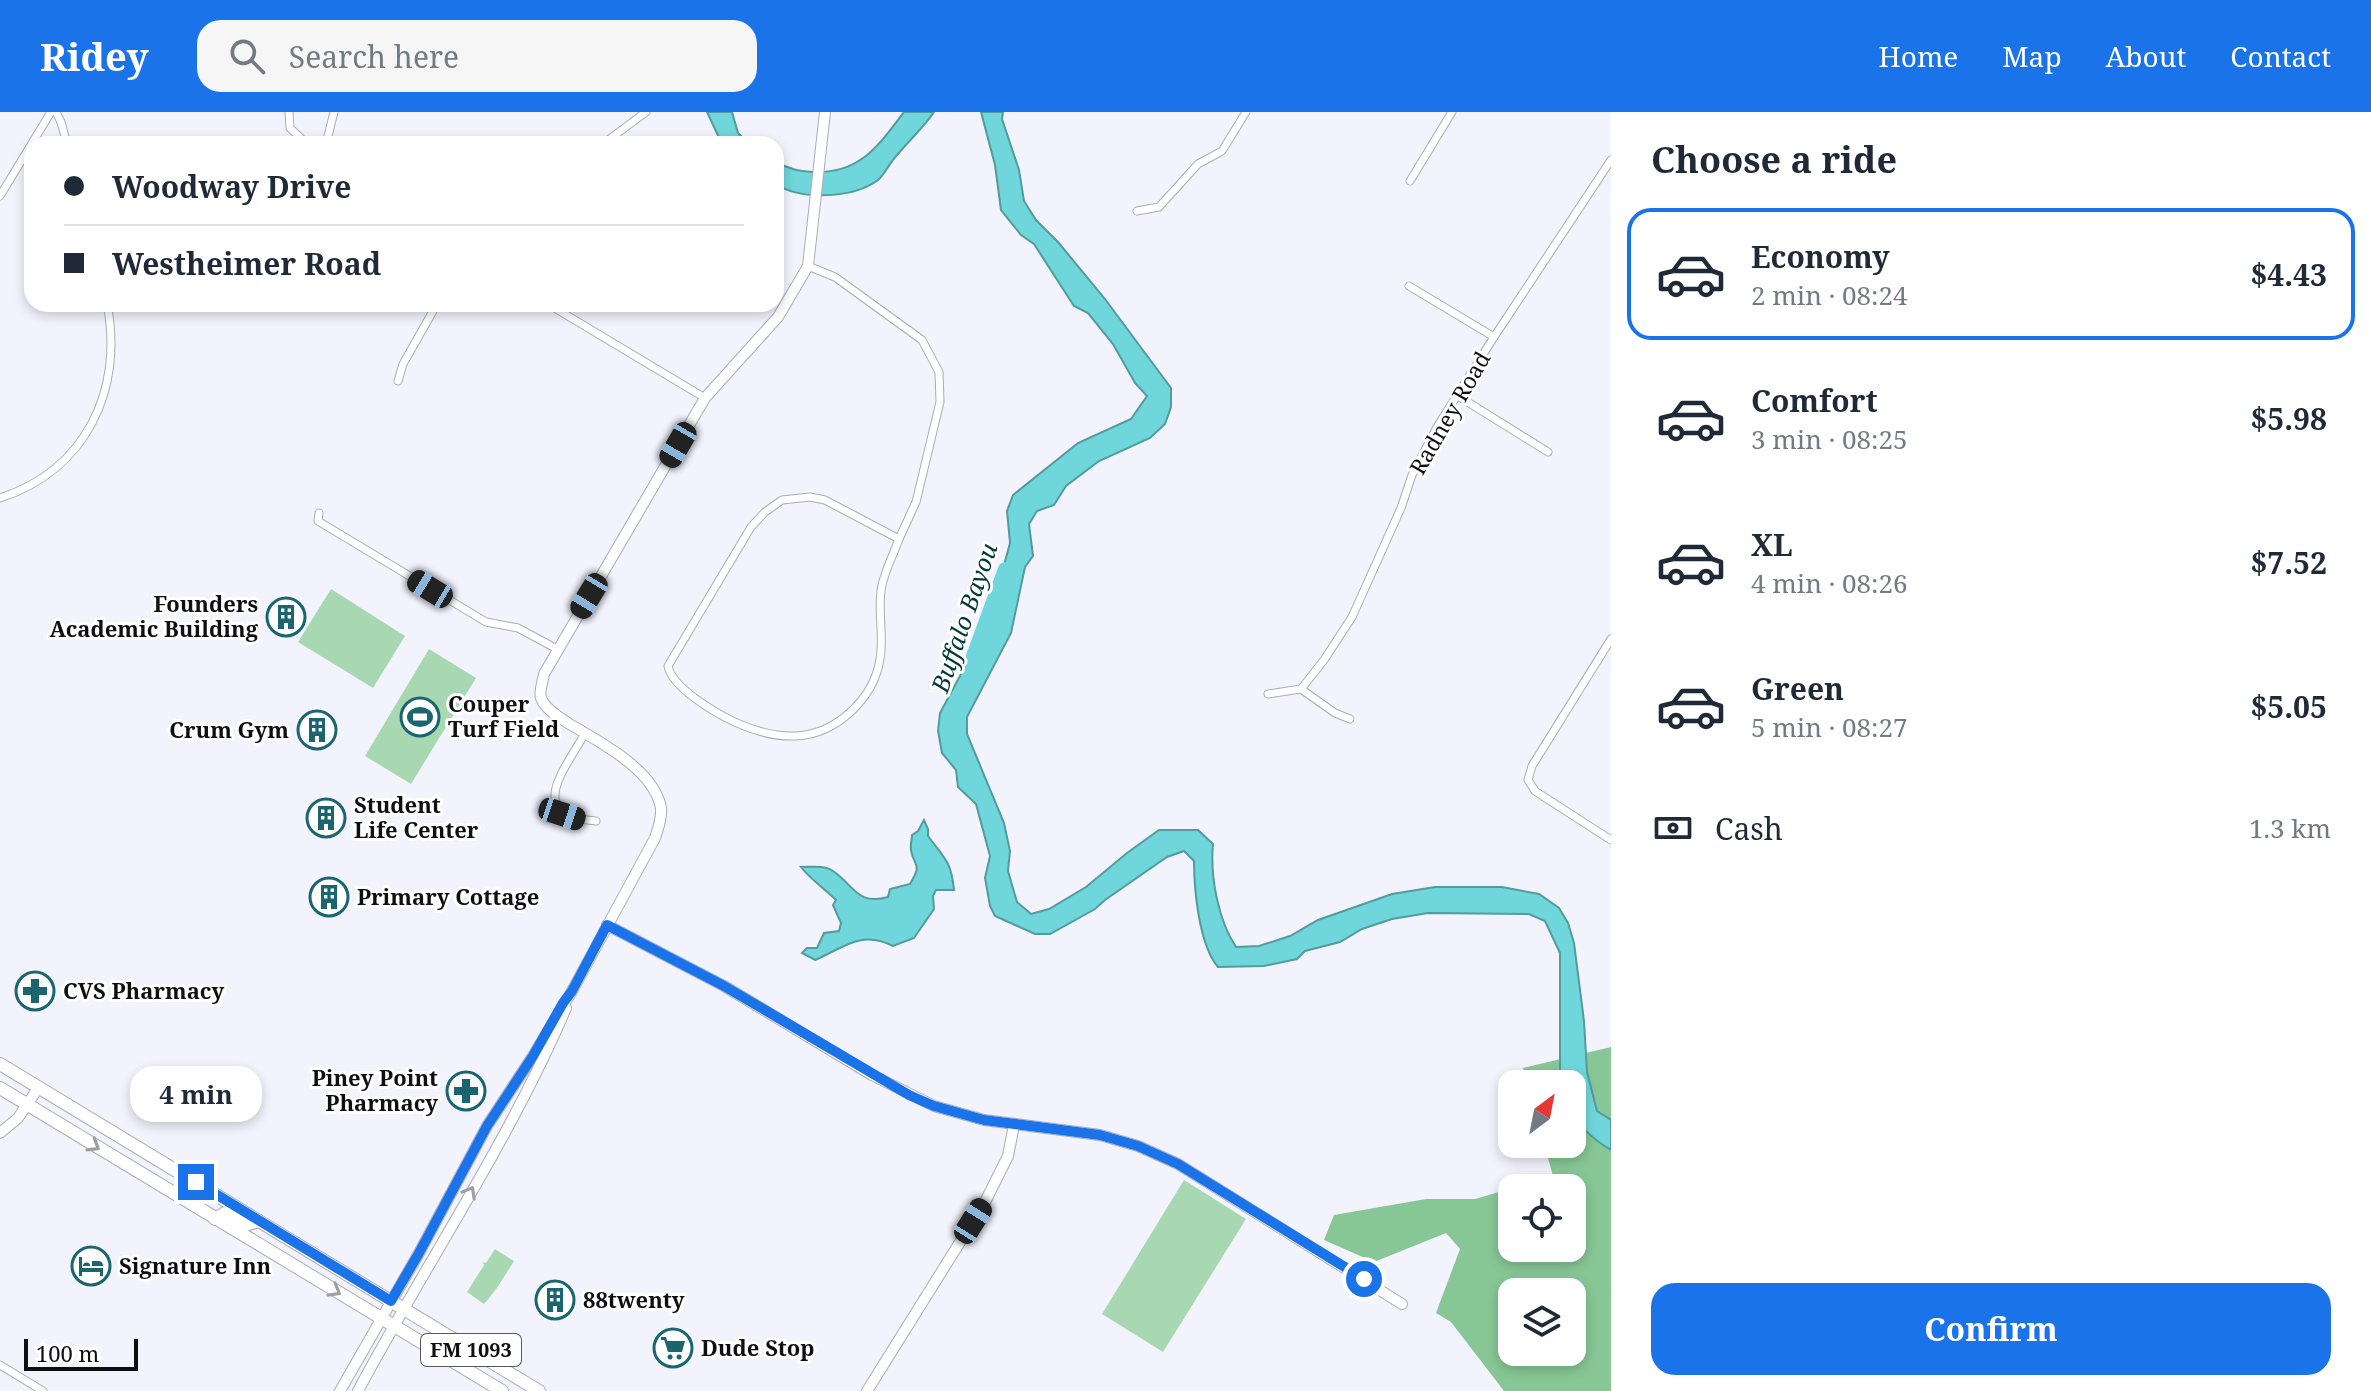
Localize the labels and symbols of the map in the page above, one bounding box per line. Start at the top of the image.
street label: Radney Road [1402,345,1497,480]
car [656,418,700,472]
water label: Buffalo Bayou [922,538,1005,698]
car [403,566,457,612]
car [566,569,612,623]
place label: Founders Academic Building [50,588,259,643]
building icon: Founders Academic Building [265,596,307,638]
place label: Couper Turf Field [448,688,559,743]
sports icon: Couper Turf Field [399,696,441,738]
building icon: Crum Gym [296,709,338,751]
place label: Crum Gym [169,714,289,744]
place label: Student Life Center [354,789,479,844]
car [535,795,589,833]
building icon: Student Life Center [305,797,347,839]
building icon: Primary Cottage [308,876,350,918]
place label: Primary Cottage [357,881,539,911]
pharmacy icon: CVS Pharmacy [14,970,56,1012]
place label: CVS Pharmacy [63,975,224,1005]
place label: Piney Point Pharmacy [312,1062,438,1117]
callout: 4 min [130,1066,262,1122]
pharmacy icon: Piney Point Pharmacy [445,1070,487,1112]
north arrow [1498,1070,1586,1158]
one-way arrow [85,1136,100,1151]
route end [178,1164,214,1200]
one-way arrow [460,1186,476,1201]
car [950,1194,996,1248]
hotel icon: Signature Inn [70,1245,112,1287]
place label: Signature Inn [119,1250,272,1280]
route start [1346,1261,1382,1297]
building icon: 88twenty [534,1279,576,1321]
one-way arrow [326,1281,341,1296]
place label: 88twenty [583,1284,685,1314]
supermarket icon: Dude Stop [652,1327,694,1369]
place label: Dude Stop [701,1332,814,1362]
road number: FM 1093 [421,1334,521,1366]
scale bar [24,1335,138,1371]

